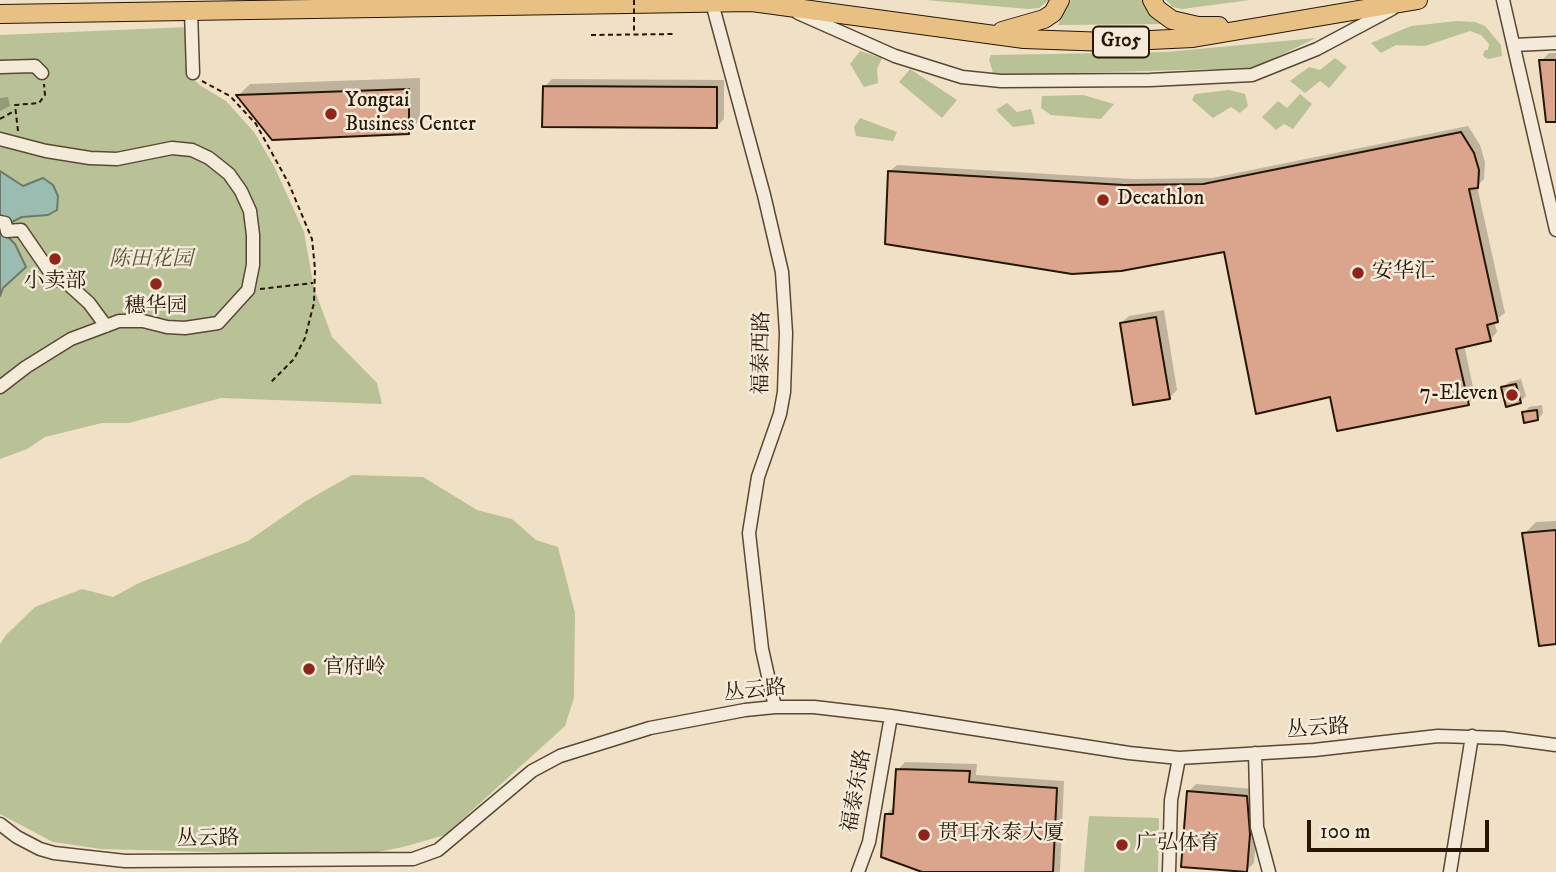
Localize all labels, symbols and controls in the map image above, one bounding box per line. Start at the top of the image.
road number: G105 [1093,26,1149,58]
place label: Yongtai Business Center [345,89,476,139]
marker: Yongtai Business Center [323,106,339,122]
place label: Decathlon [1117,187,1204,213]
marker: Decathlon [1095,192,1111,208]
park label: 陈田花园 [109,248,193,274]
marker: 小卖部 [47,251,63,267]
place label: 安华汇 [1372,260,1435,286]
marker: 安华汇 [1350,265,1366,281]
place label: 小卖部 [24,270,86,296]
marker: 穗华园 [148,276,164,292]
place label: 穗华园 [125,295,187,321]
street label: 福泰西路 [750,311,776,395]
place label: 7-Eleven [1420,382,1498,408]
marker: 7-Eleven [1504,387,1520,403]
place label: 官府岭 [323,656,386,682]
marker: 官府岭 [301,661,317,677]
street label: 丛云路 [722,676,788,708]
street label: 丛云路 [1286,715,1350,745]
street label: 福泰东路 [838,747,878,835]
scale bar [1311,806,1493,850]
text: 100 m [1320,819,1371,845]
place label: 贯耳永泰大厦 [938,822,1064,848]
street label: 丛云路 [176,827,240,853]
marker: 贯耳永泰大厦 [916,827,932,843]
place label: 广弘体育 [1136,832,1220,858]
marker: 广弘体育 [1114,837,1130,853]

